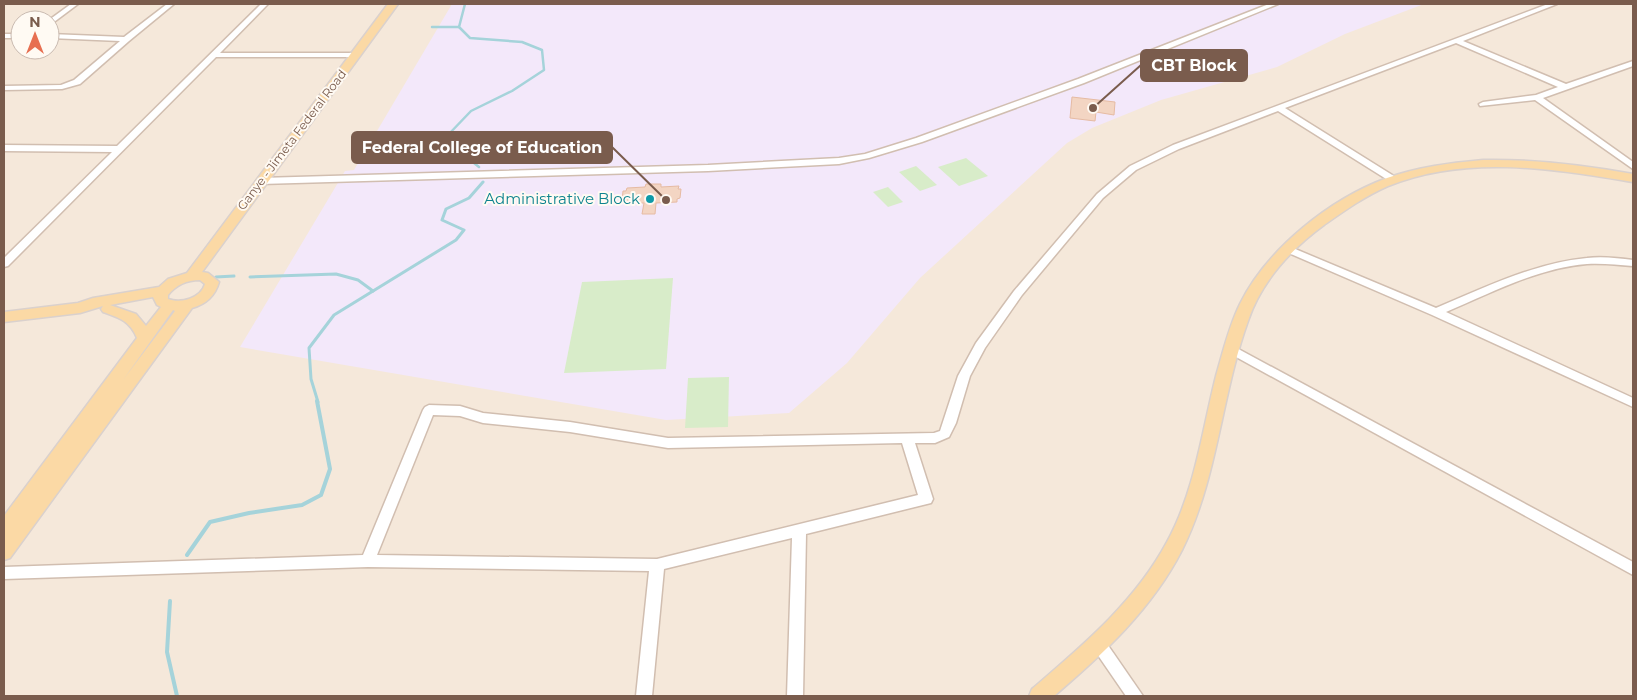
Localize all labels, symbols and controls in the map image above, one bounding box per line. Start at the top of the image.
north arrow [10,10,60,60]
text: N [29,13,41,31]
callout: CBT Block [1141,50,1247,81]
text: CBT Block [1151,56,1237,75]
street label: Ganye - Jimeta Federal Road [234,67,349,213]
callout: Federal College of Education [352,132,612,163]
text: Federal College of Education [362,138,602,157]
place label: Administrative Block [484,189,640,208]
marker: Administrative Block [644,193,656,205]

